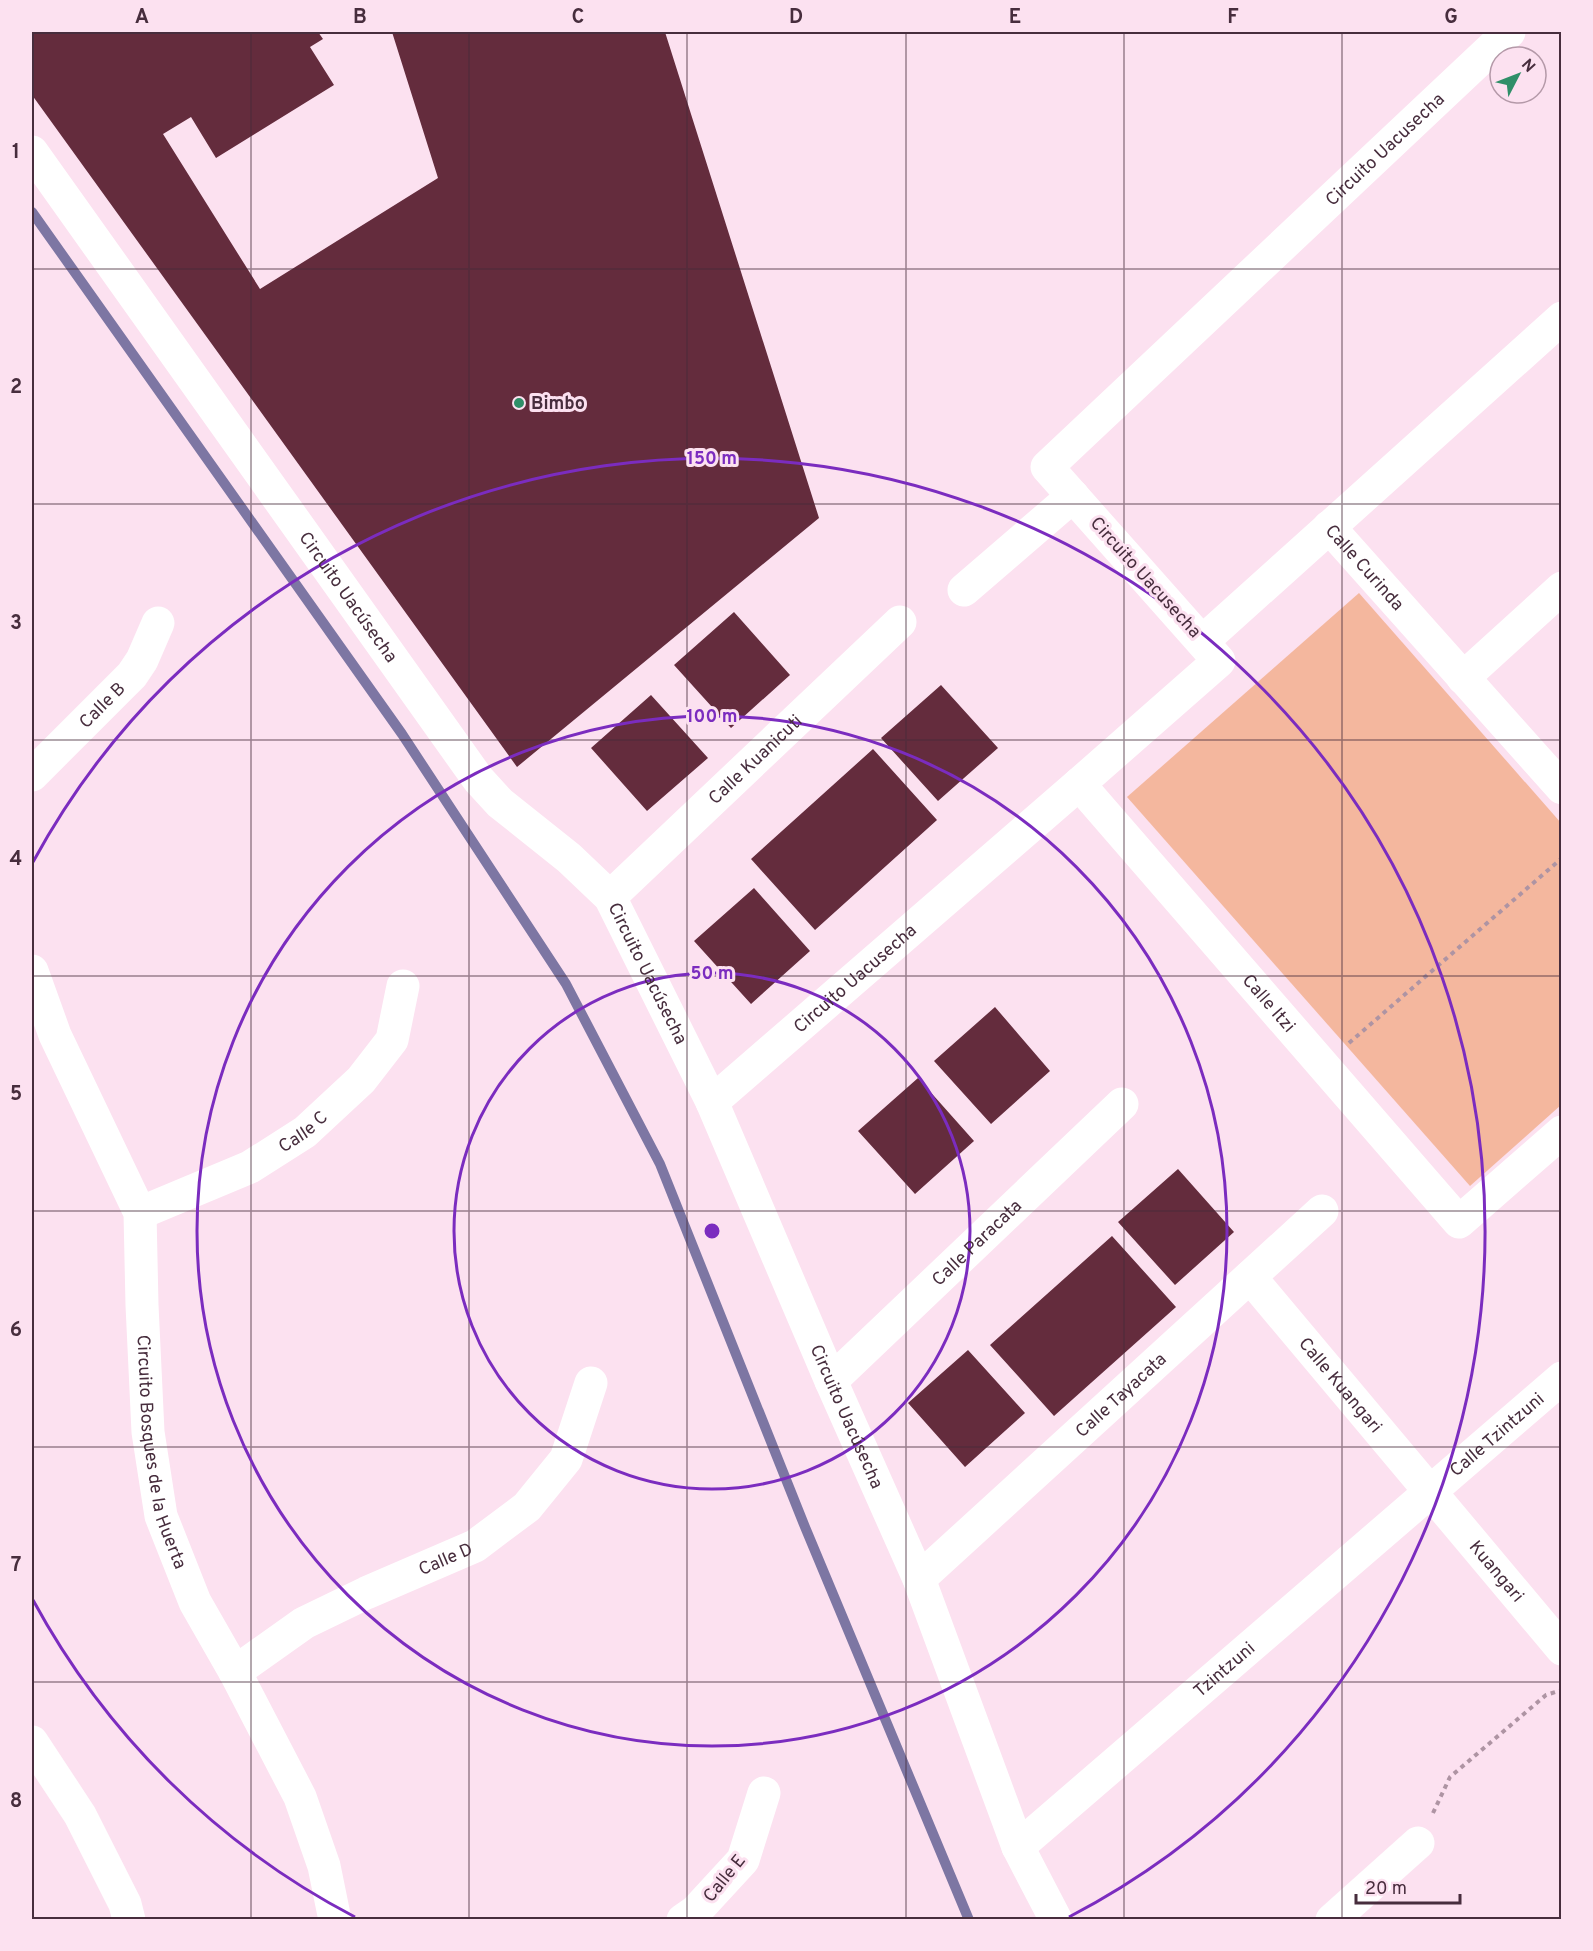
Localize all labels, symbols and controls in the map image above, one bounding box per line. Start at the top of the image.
text: A [135,5,149,31]
text: B [353,5,367,31]
text: C [572,5,584,31]
text: D [789,5,803,31]
text: E [1009,5,1021,31]
text: F [1227,5,1239,31]
text: G [1444,5,1458,31]
north arrow [1488,45,1548,105]
text: N [1516,55,1539,77]
street label: Circuito Uacusecha [1321,89,1450,212]
text: 1 [12,140,20,166]
text: 2 [10,375,22,401]
place label: Bimbo [531,393,585,416]
marker: Bimbo [512,396,526,410]
text: 150 m [687,448,737,471]
street label: Circuito Uacusecha [1084,513,1205,643]
street label: Calle Curinda [1319,520,1408,616]
street label: Circuito Uacúsecha [293,528,402,668]
text: 3 [10,611,22,637]
street label: Calle B [75,678,131,734]
text: 100 m [686,706,738,729]
street label: Calle Kuanicuti [704,711,808,810]
text: 4 [10,847,22,873]
street label: Circuito Uacúsecha [602,899,692,1049]
street label: Circuito Uacusecha [790,920,922,1039]
text: 50 m [690,963,734,986]
street label: Calle Itzi [1236,970,1300,1038]
text: 5 [10,1082,22,1108]
street label: Calle C [275,1107,333,1159]
street label: Calle Paracata [928,1195,1027,1292]
centre of rings [702,1221,722,1241]
text: 6 [10,1318,22,1344]
street label: Calle Kuangari [1293,1333,1386,1439]
street label: Circuito Bosques de la Huerta [130,1334,191,1573]
street label: Circuito Uacúsecha [804,1341,887,1493]
street label: Calle Tayacata [1071,1349,1172,1443]
street label: Calle Tzintzuni [1446,1388,1550,1483]
street label: Kuangari [1463,1537,1528,1608]
street label: Calle D [415,1538,477,1582]
text: 7 [11,1553,21,1579]
street label: Tzintzuni [1189,1638,1260,1703]
text: 8 [10,1789,22,1815]
street label: Calle E [699,1850,751,1908]
scale bar [1356,1867,1460,1905]
text: 20 m [1365,1878,1407,1901]

